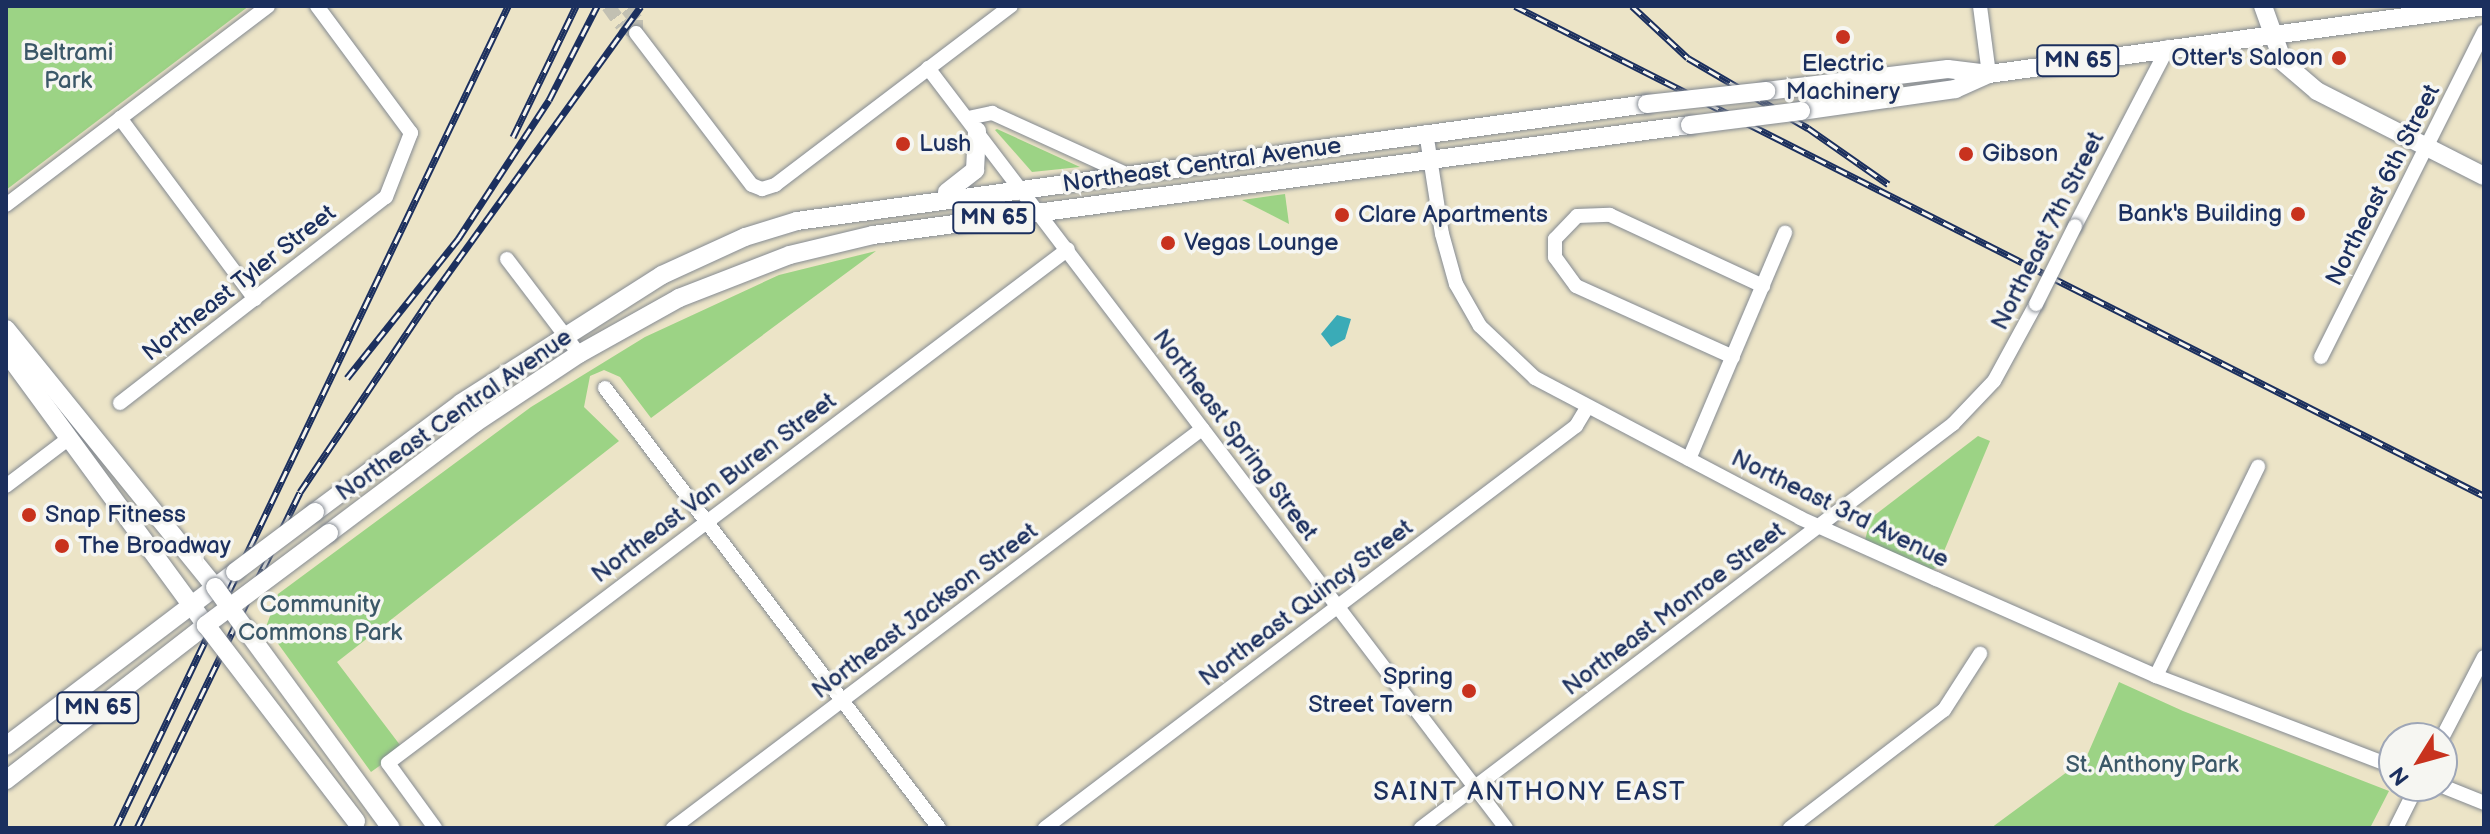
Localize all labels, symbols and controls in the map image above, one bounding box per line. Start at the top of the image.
marker: Electric Machinery [1834,28,1852,46]
park label: Beltrami Park [23,39,113,95]
road number: MN 65 [2036,43,2120,79]
place label: Otter's Saloon [2171,44,2323,72]
marker: Otter's Saloon [2330,49,2348,67]
place label: Electric Machinery [1786,50,1900,106]
street label: Northeast 6th Street [2320,79,2446,291]
street label: Northeast 7th Street [1985,127,2111,335]
place label: Lush [919,130,971,158]
street label: Northeast Central Avenue [1061,131,1343,199]
marker: Lush [894,135,912,153]
place label: Gibson [1982,140,2058,168]
marker: Gibson [1957,145,1975,163]
street label: Northeast Tyler Street [136,198,342,368]
road number: MN 65 [952,200,1036,236]
place label: Bank's Building [2117,200,2282,228]
place label: Clare Apartments [1358,201,1548,229]
marker: Bank's Building [2289,205,2307,223]
marker: Clare Apartments [1333,206,1351,224]
place label: Vegas Lounge [1184,229,1339,257]
marker: Vegas Lounge [1159,234,1177,252]
street label: Northeast Central Avenue [331,323,577,507]
street label: Northeast Spring Street [1146,324,1324,546]
street label: Northeast Van Buren Street [586,386,842,590]
street label: Northeast 3rd Avenue [1727,444,1953,574]
place label: Snap Fitness [45,501,186,529]
marker: Snap Fitness [20,506,38,524]
street label: Northeast Quincy Street [1193,513,1419,693]
street label: Northeast Jackson Street [806,516,1044,706]
street label: Northeast Monroe Street [1557,516,1791,702]
place label: The Broadway [78,532,231,560]
marker: The Broadway [53,537,71,555]
park label: Community Commons Park [238,591,402,647]
place label: Spring Street Tavern [1307,663,1453,719]
marker: Spring Street Tavern [1460,682,1478,700]
road number: MN 65 [56,690,140,726]
north arrow [2378,722,2458,802]
park label: St. Anthony Park [2065,751,2239,779]
text: N [2384,761,2416,790]
district label: SAINT ANTHONY EAST [1373,777,1687,809]

